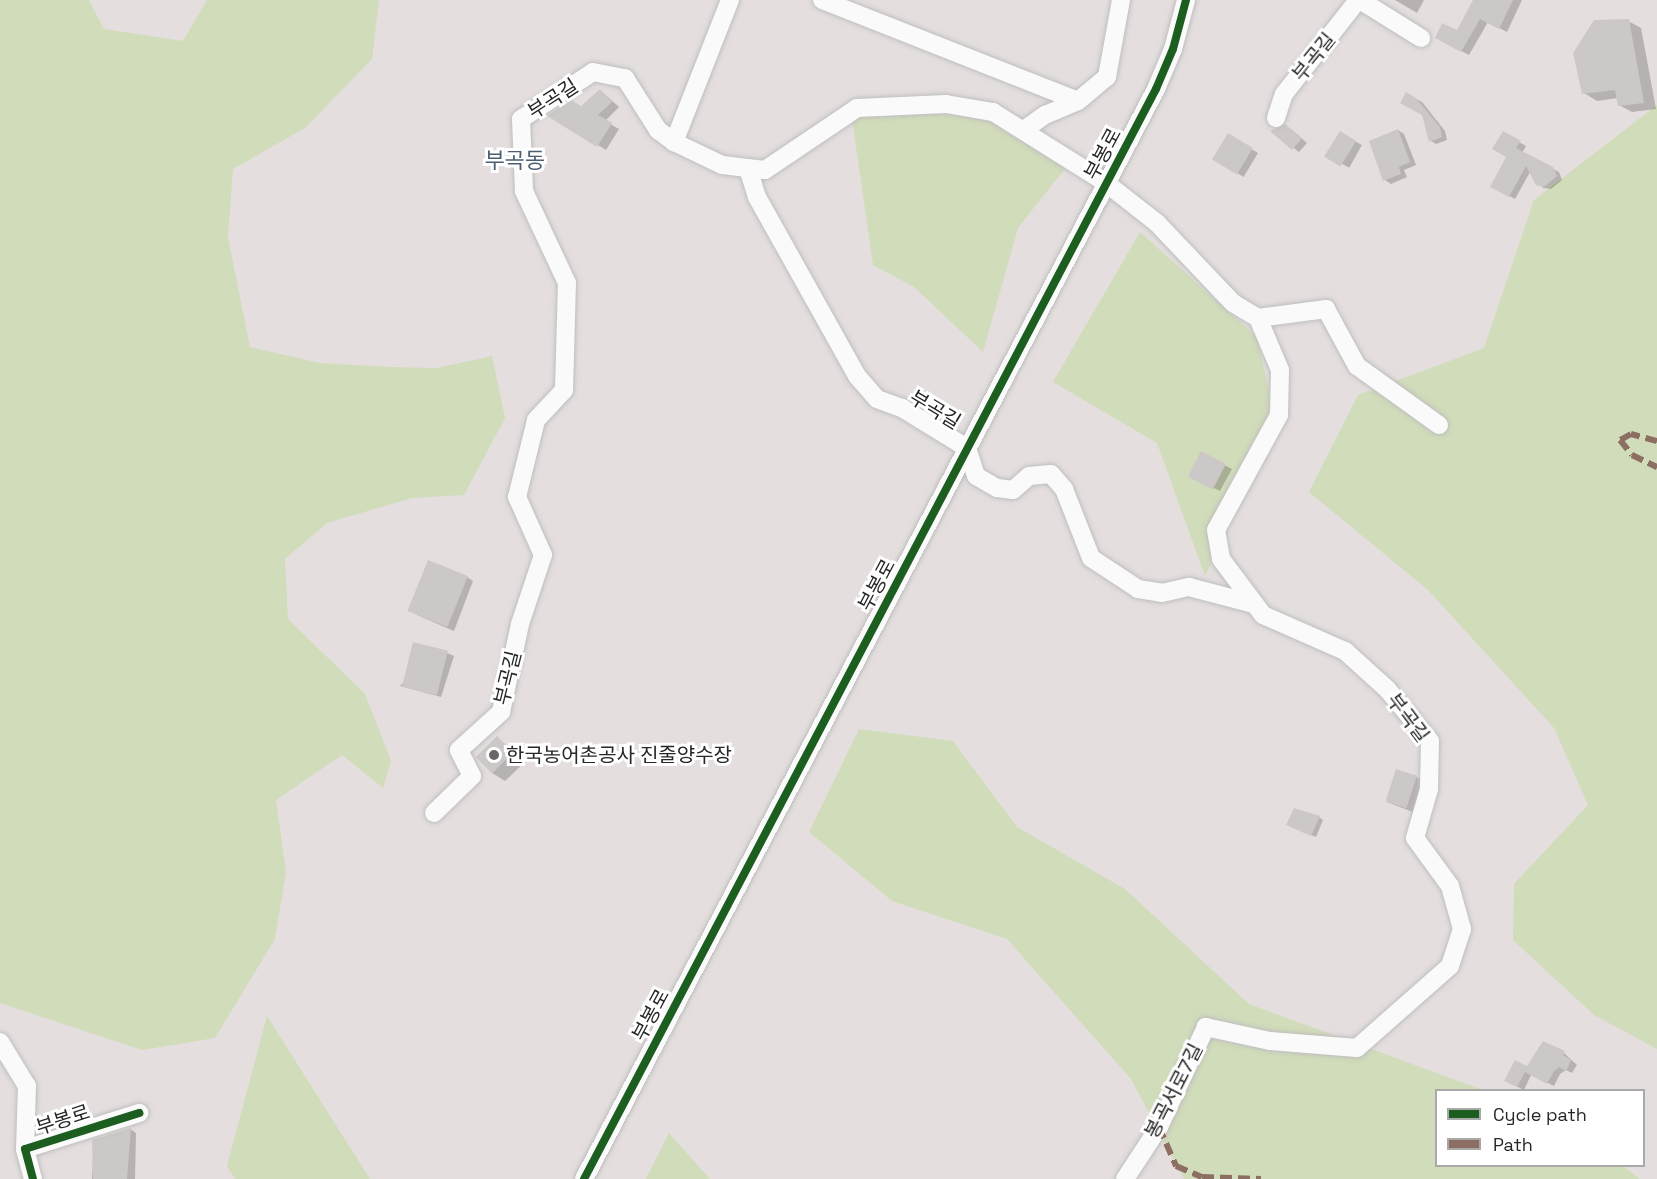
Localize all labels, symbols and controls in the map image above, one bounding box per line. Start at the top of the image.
street label: 부곡길 [1287,28,1341,86]
street label: 부곡길 [523,74,583,124]
street label: 부봉로 [1079,124,1127,184]
district label: 부곡동 [485,148,545,174]
street label: 부곡길 [905,385,965,435]
street label: 부봉로 [853,555,901,615]
street label: 부곡길 [490,648,526,708]
street label: 부곡길 [1382,689,1434,747]
place label: 한국농어촌공사 진줄양수장 [506,743,732,767]
marker: 한국농어촌공사 진줄양수장 [487,748,501,762]
street label: 부봉로 [627,985,675,1045]
street label: 봉곡서로7길 [1140,1040,1208,1142]
legend [1435,1089,1645,1167]
street label: 부봉로 [33,1100,93,1140]
text: Cycle path [1493,1103,1587,1126]
text: Path [1493,1133,1533,1156]

